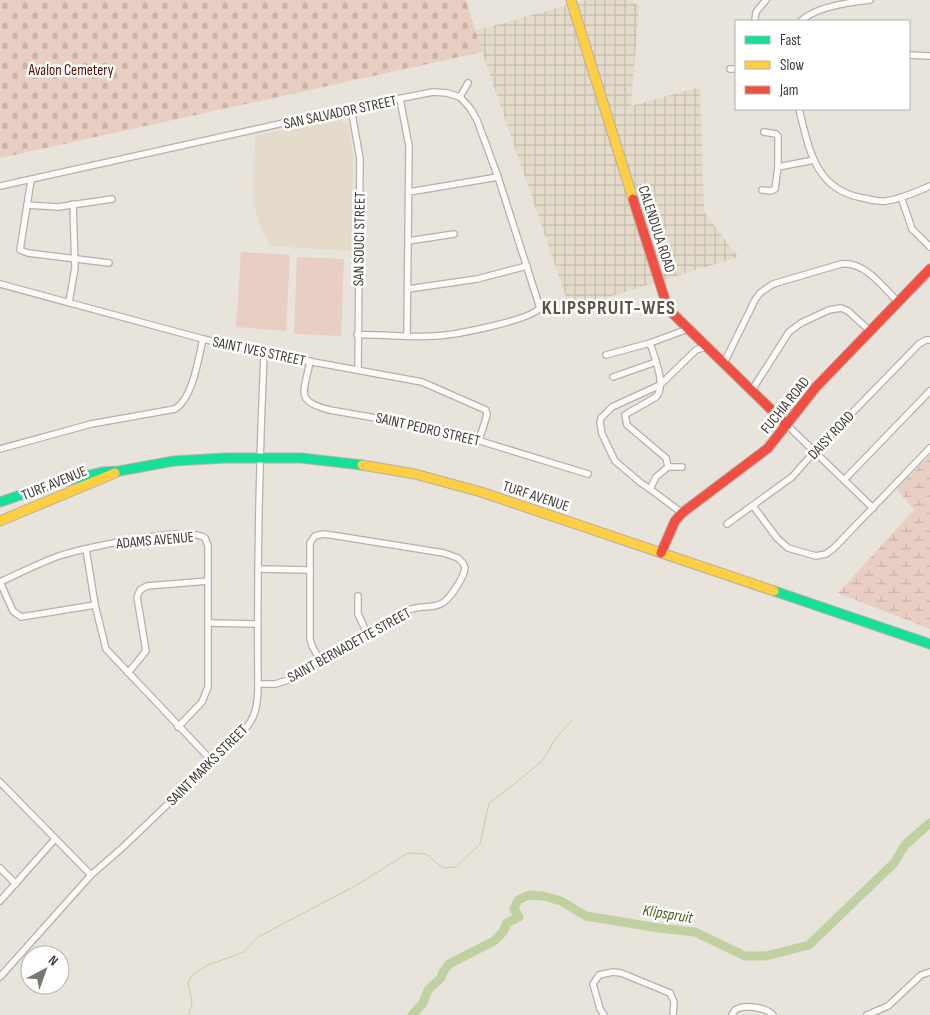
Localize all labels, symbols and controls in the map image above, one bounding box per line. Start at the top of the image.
legend [735,20,910,110]
text: Fast [780,31,802,50]
text: Slow [780,56,804,75]
park label: Avalon Cemetery [28,61,114,80]
text: Jam [779,81,798,100]
street label: SAN SALVADOR STREET [282,91,398,134]
street label: CALENDULA ROAD [634,183,680,275]
street label: SAN SOUCI STREET [349,192,370,286]
district label: KLIPSPRUIT-WES [542,296,676,320]
street label: SAINT IVES STREET [211,332,307,371]
street label: FUCHIA ROAD [757,373,814,438]
street label: DAISY ROAD [804,407,859,464]
street label: SAINT PEDRO STREET [374,408,482,451]
street label: TURF AVENUE [19,462,90,505]
street label: TURF AVENUE [500,477,572,516]
street label: ADAMS AVENUE [114,528,195,553]
street label: SAINT BERNADETTE STREET [284,604,414,687]
street label: SAINT MARKS STREET [163,721,252,810]
water label: Klipspruit [641,901,695,928]
north arrow [20,945,70,995]
text: N [45,952,62,969]

